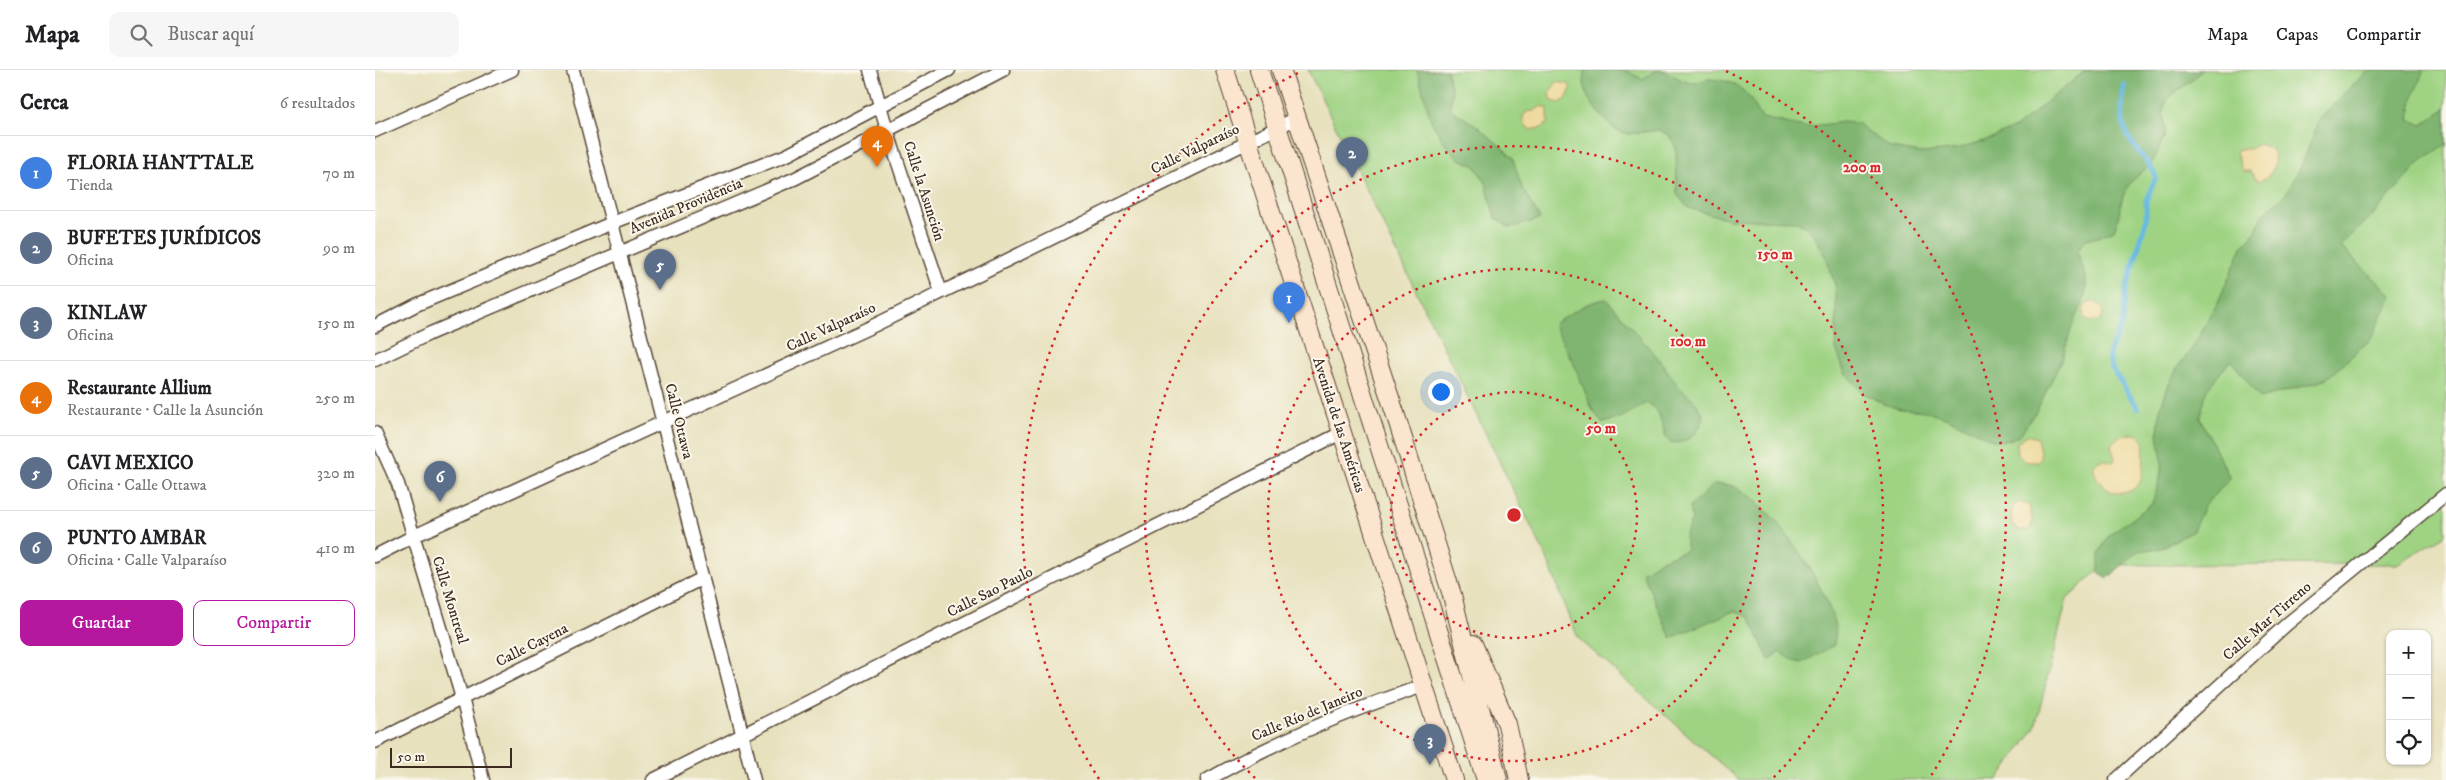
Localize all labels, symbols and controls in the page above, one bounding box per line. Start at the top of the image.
search box [109,12,459,57]
text: Mapa [25,20,79,50]
icon: search [127,21,155,49]
text: Buscar aquí [167,23,254,46]
text: Mapa [2207,24,2248,46]
text: Capas [2276,24,2318,46]
text: Compartir [2346,24,2421,46]
text: Cerca [20,90,68,116]
text: 6 resultados [280,93,355,113]
street label: Calle Valparaíso [1148,119,1242,179]
pin: 4 [861,126,893,167]
pin: 2 [1336,137,1368,178]
street label: Calle la Asunción [899,139,949,243]
text: FLORIA HANTTALE [67,152,254,175]
text: 200 m [1843,158,1882,177]
text: 1 [33,163,39,183]
text: 70 m [323,163,355,183]
street label: Avenida Providencia [627,173,746,238]
text: Tienda [67,175,113,195]
text: BUFETES JURÍDICOS [67,227,261,250]
text: 2 [32,238,40,258]
text: 90 m [323,238,355,258]
text: 150 m [1757,245,1793,264]
pin: 5 [644,249,676,290]
text: Oficina [67,250,114,270]
pin: 1 [1273,282,1305,323]
street label: Calle Valparaíso [783,298,879,356]
text: KINLAW [67,302,147,325]
text: 3 [33,313,39,333]
text: 150 m [317,313,355,333]
text: Oficina [67,325,114,345]
text: 100 m [1670,332,1707,351]
street label: Avenida de las Américas [1308,355,1370,495]
text: Restaurante Allium [67,377,212,400]
your location [1428,379,1454,405]
street label: Calle Ottawa [660,381,698,461]
text: 4 [31,388,41,408]
text: 250 m [315,388,355,408]
text: Restaurante · Calle la Asunción [67,400,263,420]
text: 50 m [1585,419,1617,438]
text: CAVI MEXICO [67,452,193,475]
pin: 6 [424,461,456,502]
text: 5 [32,463,40,483]
text: 320 m [317,463,355,483]
text: Oficina · Calle Ottawa [67,475,207,495]
centre of rings [1505,506,1523,524]
text: PUNTO AMBAR [67,527,207,550]
text: 6 [32,538,40,558]
text: 410 m [316,538,355,558]
text: Oficina · Calle Valparaíso [67,550,227,570]
street label: Calle Montreal [428,554,472,647]
street label: Calle Sao Paulo [944,562,1036,622]
street label: Calle Mar Tirreno [2219,577,2315,665]
button: Guardar [20,600,183,646]
button: Compartir [193,600,355,646]
street label: Calle Cayena [493,618,572,671]
map controls [2386,630,2431,765]
button: + [2386,630,2431,675]
button: − [2386,675,2431,720]
street label: Calle Río de Janeiro [1249,682,1365,746]
button: locate [2386,720,2431,765]
pin: 3 [1414,724,1446,765]
scale bar [390,745,513,768]
text: 50 m [397,748,425,766]

